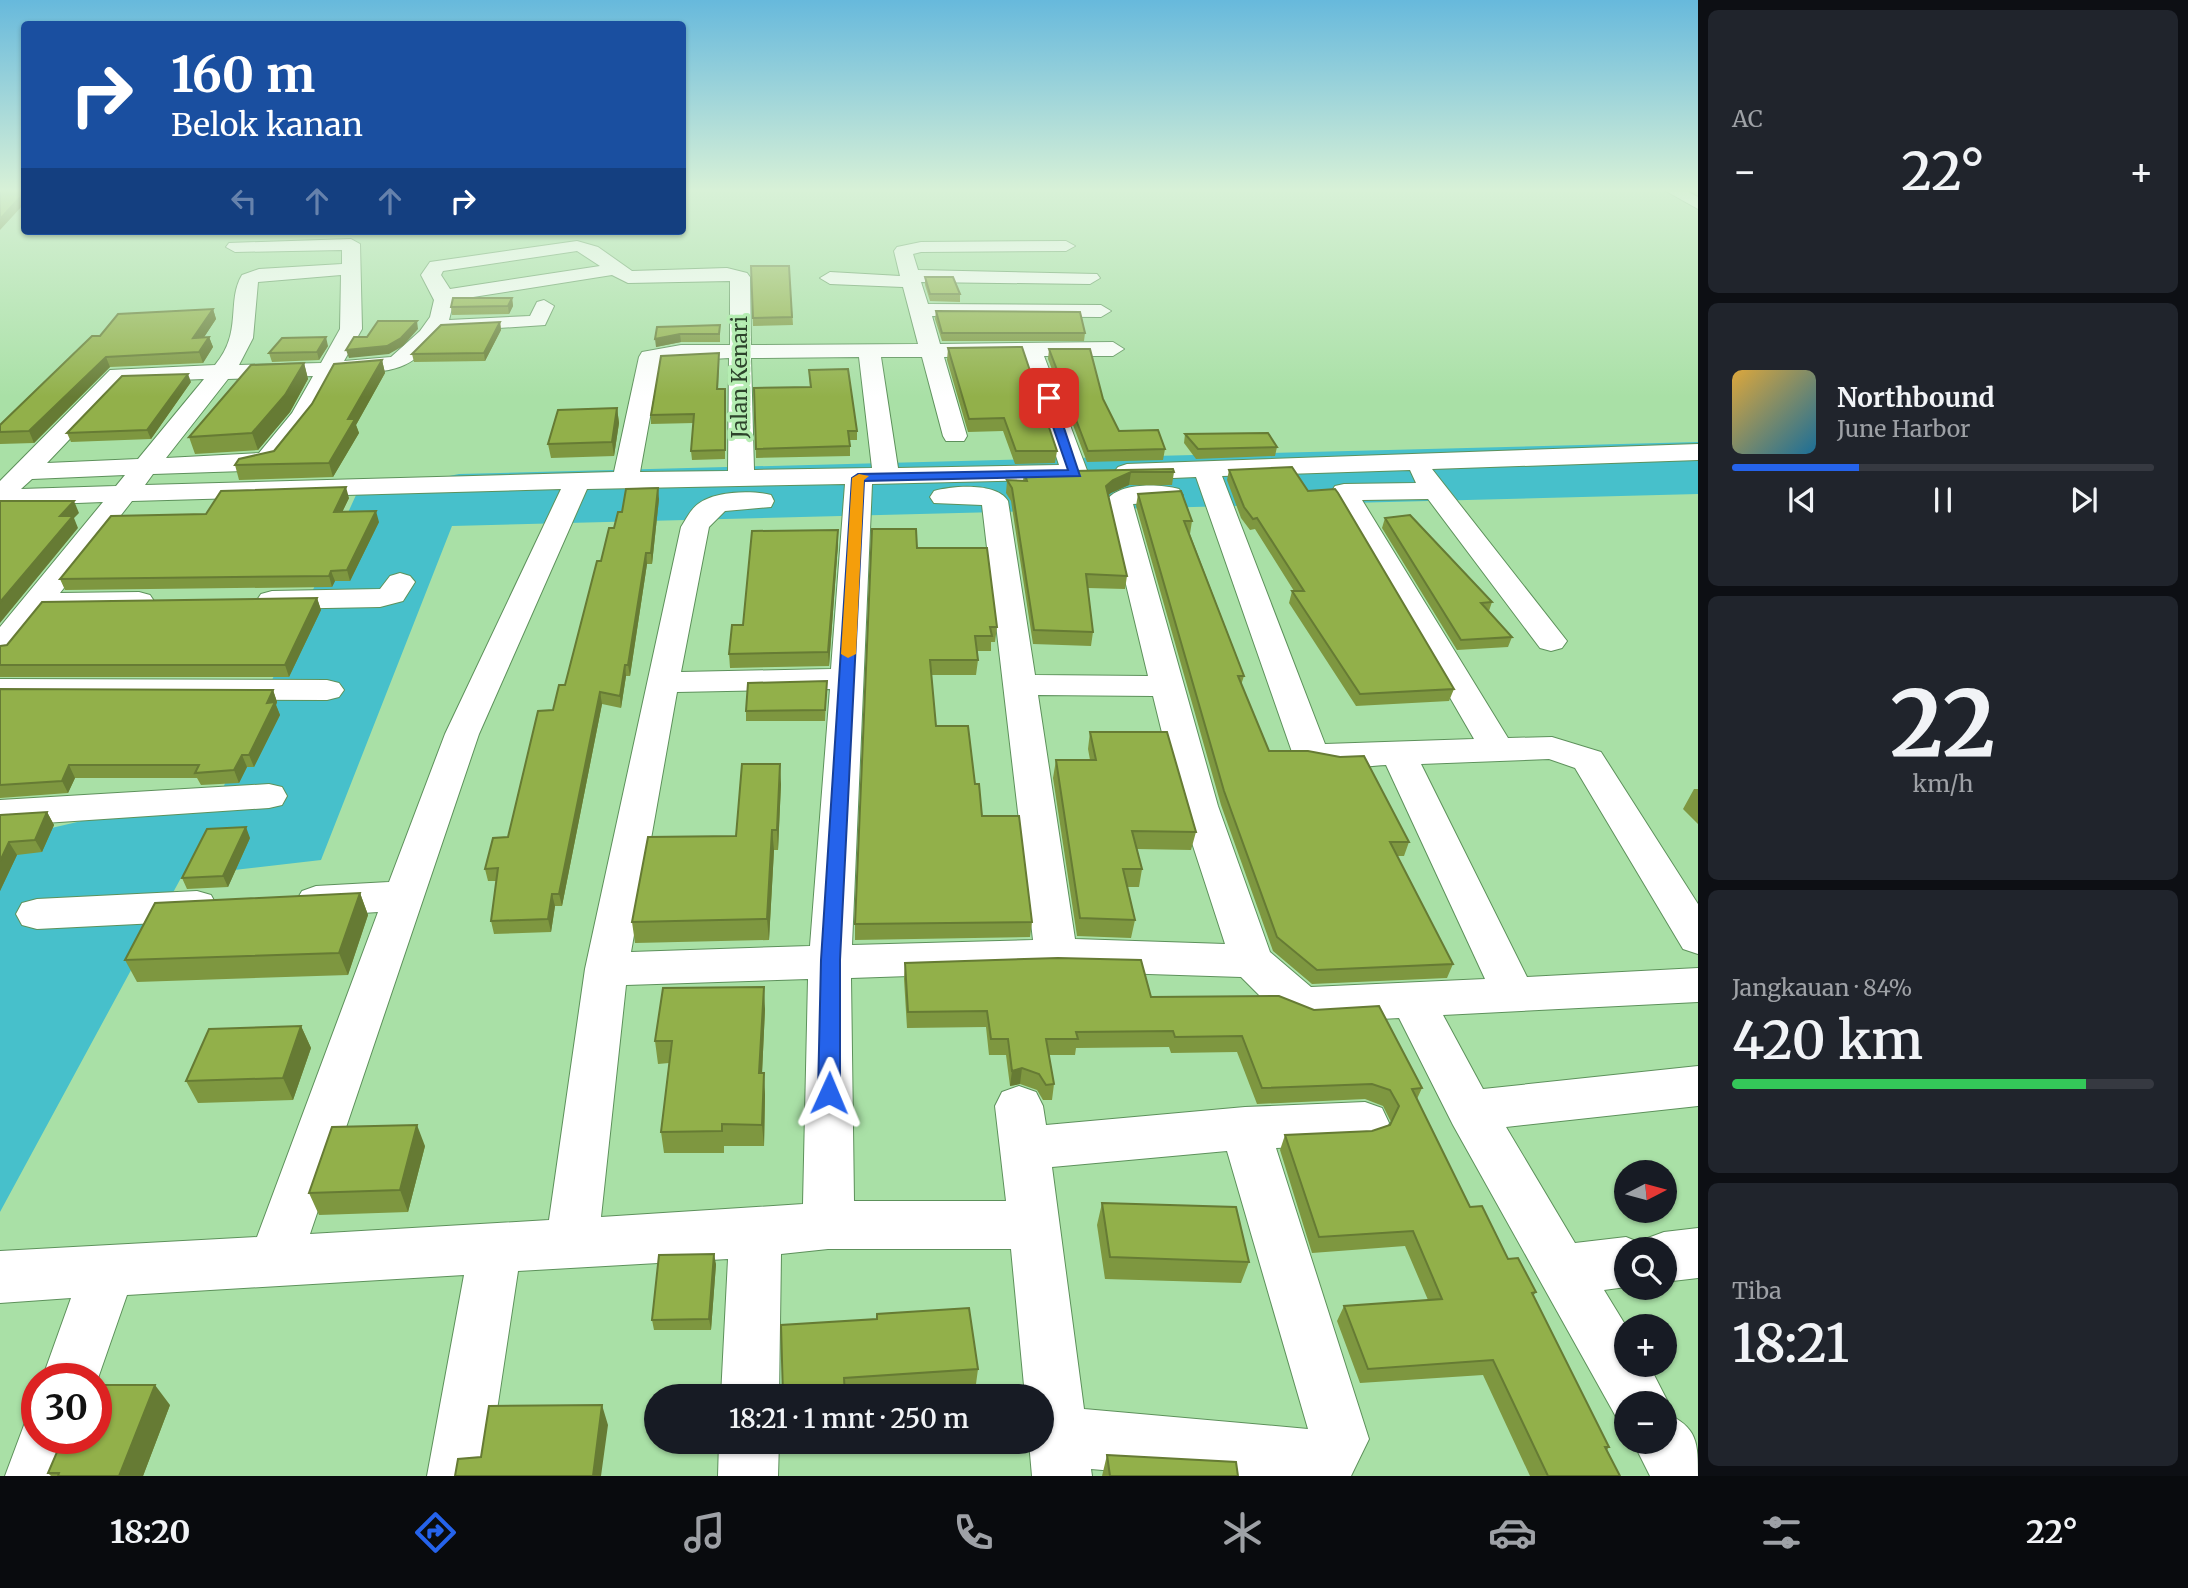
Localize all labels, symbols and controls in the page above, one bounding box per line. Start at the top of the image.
text: 160 m [171,44,315,105]
icon: right [56,49,147,140]
text: AC [1732,104,1763,133]
text: Belok kanan [171,105,363,145]
text: 22° [1901,139,1985,204]
text: − [1732,148,1757,195]
text: + [2129,148,2154,195]
icon: left [225,182,263,220]
icon: ahead [298,182,336,220]
icon: ahead [371,182,409,220]
icon: right [444,182,482,220]
street label: Jalan Kenari [726,316,753,439]
pin [1019,368,1079,428]
icon: arrive [1030,379,1068,417]
text: Northbound [1837,381,1995,414]
text: June Harbor [1837,414,1970,443]
icon: previous [1783,481,1821,519]
icon: pause [1924,481,1962,519]
icon: next [2065,481,2103,519]
text: 22 [1890,666,1996,781]
text: km/h [1913,769,1973,798]
text: Jangkauan · 84% [1732,973,1912,1002]
text: 420 km [1732,1008,1923,1073]
position arrow [792,1056,866,1130]
north arrow [1614,1160,1676,1223]
map controls [1614,1160,1677,1454]
button: search [1614,1237,1677,1300]
text: Tiba [1732,1276,1782,1305]
text: 18:21 [1732,1311,1849,1376]
button: + [1614,1314,1677,1377]
speed limit sign: 30 [21,1363,112,1454]
button: − [1614,1391,1677,1454]
text: 18:21 · 1 mnt · 250 m [729,1402,969,1435]
icon: directions [411,1508,460,1557]
icon: music [680,1508,729,1557]
icon: phone [949,1508,998,1557]
icon: climate [1218,1508,1267,1557]
icon: car [1488,1508,1537,1557]
icon: filters [1757,1508,1806,1557]
text: 18:20 [110,1512,190,1552]
text: 22° [2026,1512,2078,1552]

